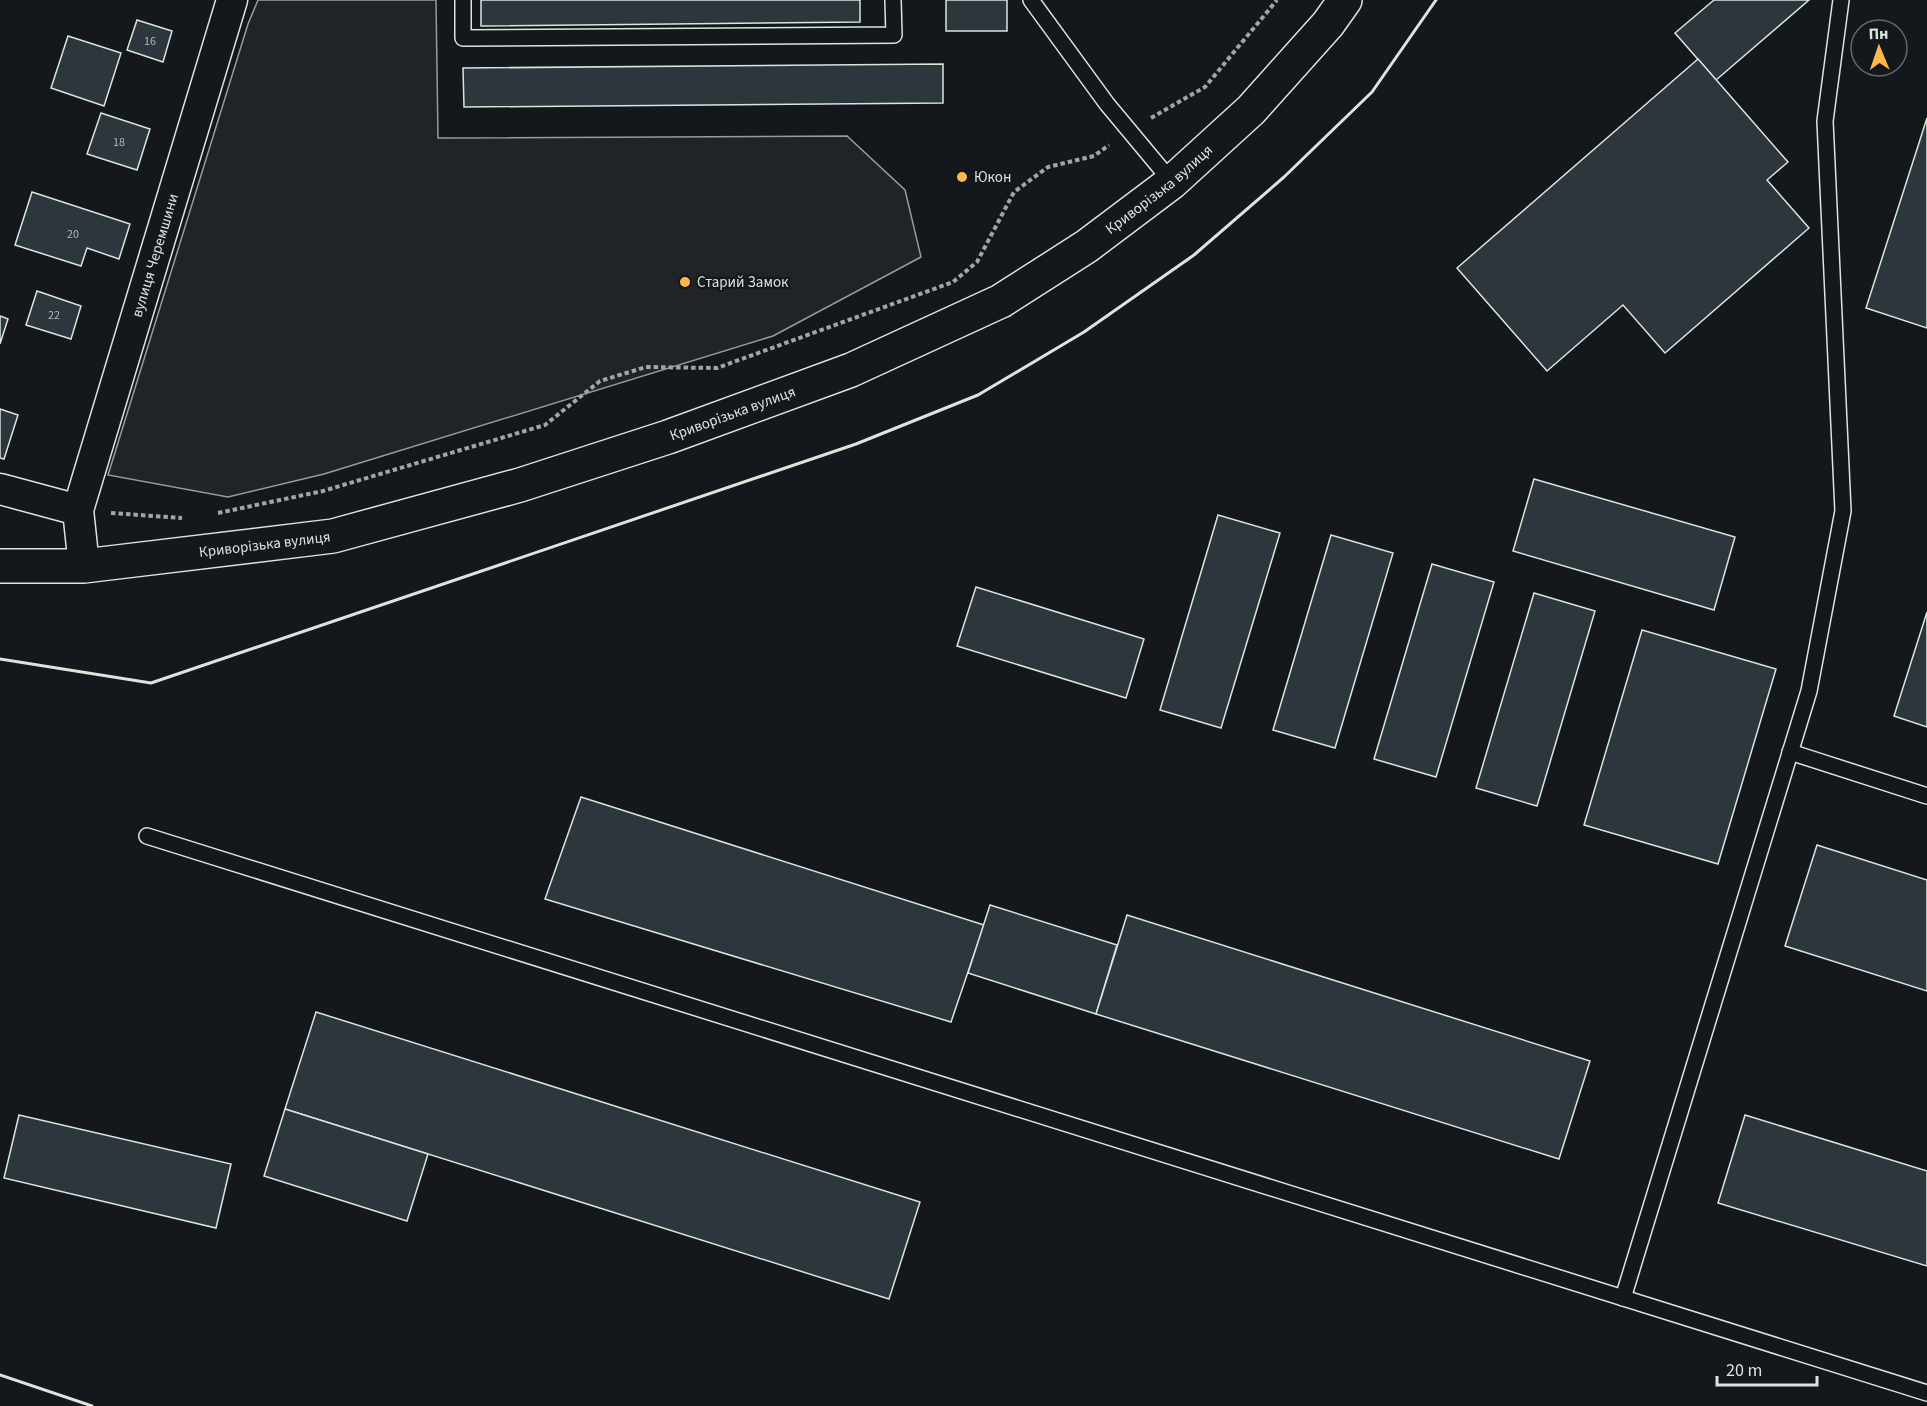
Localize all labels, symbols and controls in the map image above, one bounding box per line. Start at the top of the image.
north arrow [1849,18,1909,78]
text: Пн [1868,23,1889,45]
house number: 16 [144,33,156,50]
house number: 18 [113,134,125,151]
street label: Криворізька вулиця [1101,140,1217,239]
place label: Юкон [974,167,1011,188]
marker: Юкон [955,170,969,184]
street label: вулиця Черемшини [127,191,184,320]
house number: 20 [67,226,79,243]
place label: Старий Замок [697,272,789,293]
marker: Старий Замок [678,275,692,289]
house number: 22 [48,307,60,324]
street label: Криворізька вулиця [667,381,799,446]
street label: Криворізька вулиця [198,526,332,563]
scale bar [1717,1349,1818,1387]
text: 20 m [1726,1358,1762,1383]

